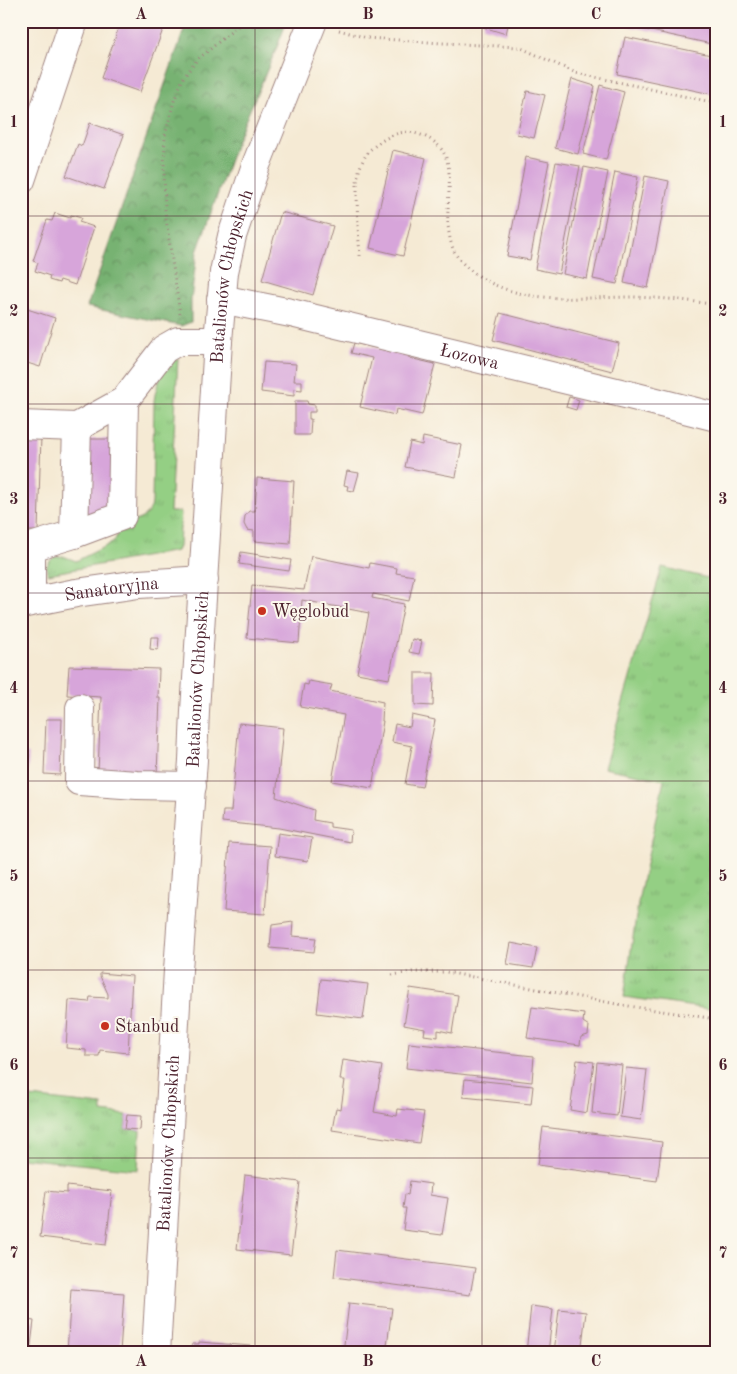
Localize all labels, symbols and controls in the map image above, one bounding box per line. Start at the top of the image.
text: A [135,7,147,23]
text: B [362,7,374,23]
text: C [591,7,601,23]
text: 1 [9,115,19,131]
text: 1 [718,115,728,131]
street label: Batalionów Chłopskich [209,187,257,364]
text: 2 [9,304,19,320]
text: 2 [718,304,728,320]
street label: Łozowa [438,341,501,373]
text: 3 [9,492,19,508]
text: 3 [718,492,728,508]
street label: Sanatoryjna [63,575,160,605]
street label: Batalionów Chłopskich [184,590,212,769]
place label: Węglobud [272,603,350,621]
marker: Węglobud [256,605,268,617]
text: 4 [9,681,19,697]
text: 4 [718,681,728,697]
text: 5 [9,869,19,885]
text: 5 [718,869,728,885]
place label: Stanbud [115,1018,179,1036]
marker: Stanbud [99,1020,111,1032]
street label: Batalionów Chłopskich [155,1054,183,1232]
text: 6 [9,1058,19,1074]
text: 6 [718,1058,728,1074]
text: 7 [9,1246,19,1262]
text: 7 [718,1246,728,1262]
text: A [135,1354,147,1370]
text: B [362,1354,374,1370]
text: C [591,1354,601,1370]

